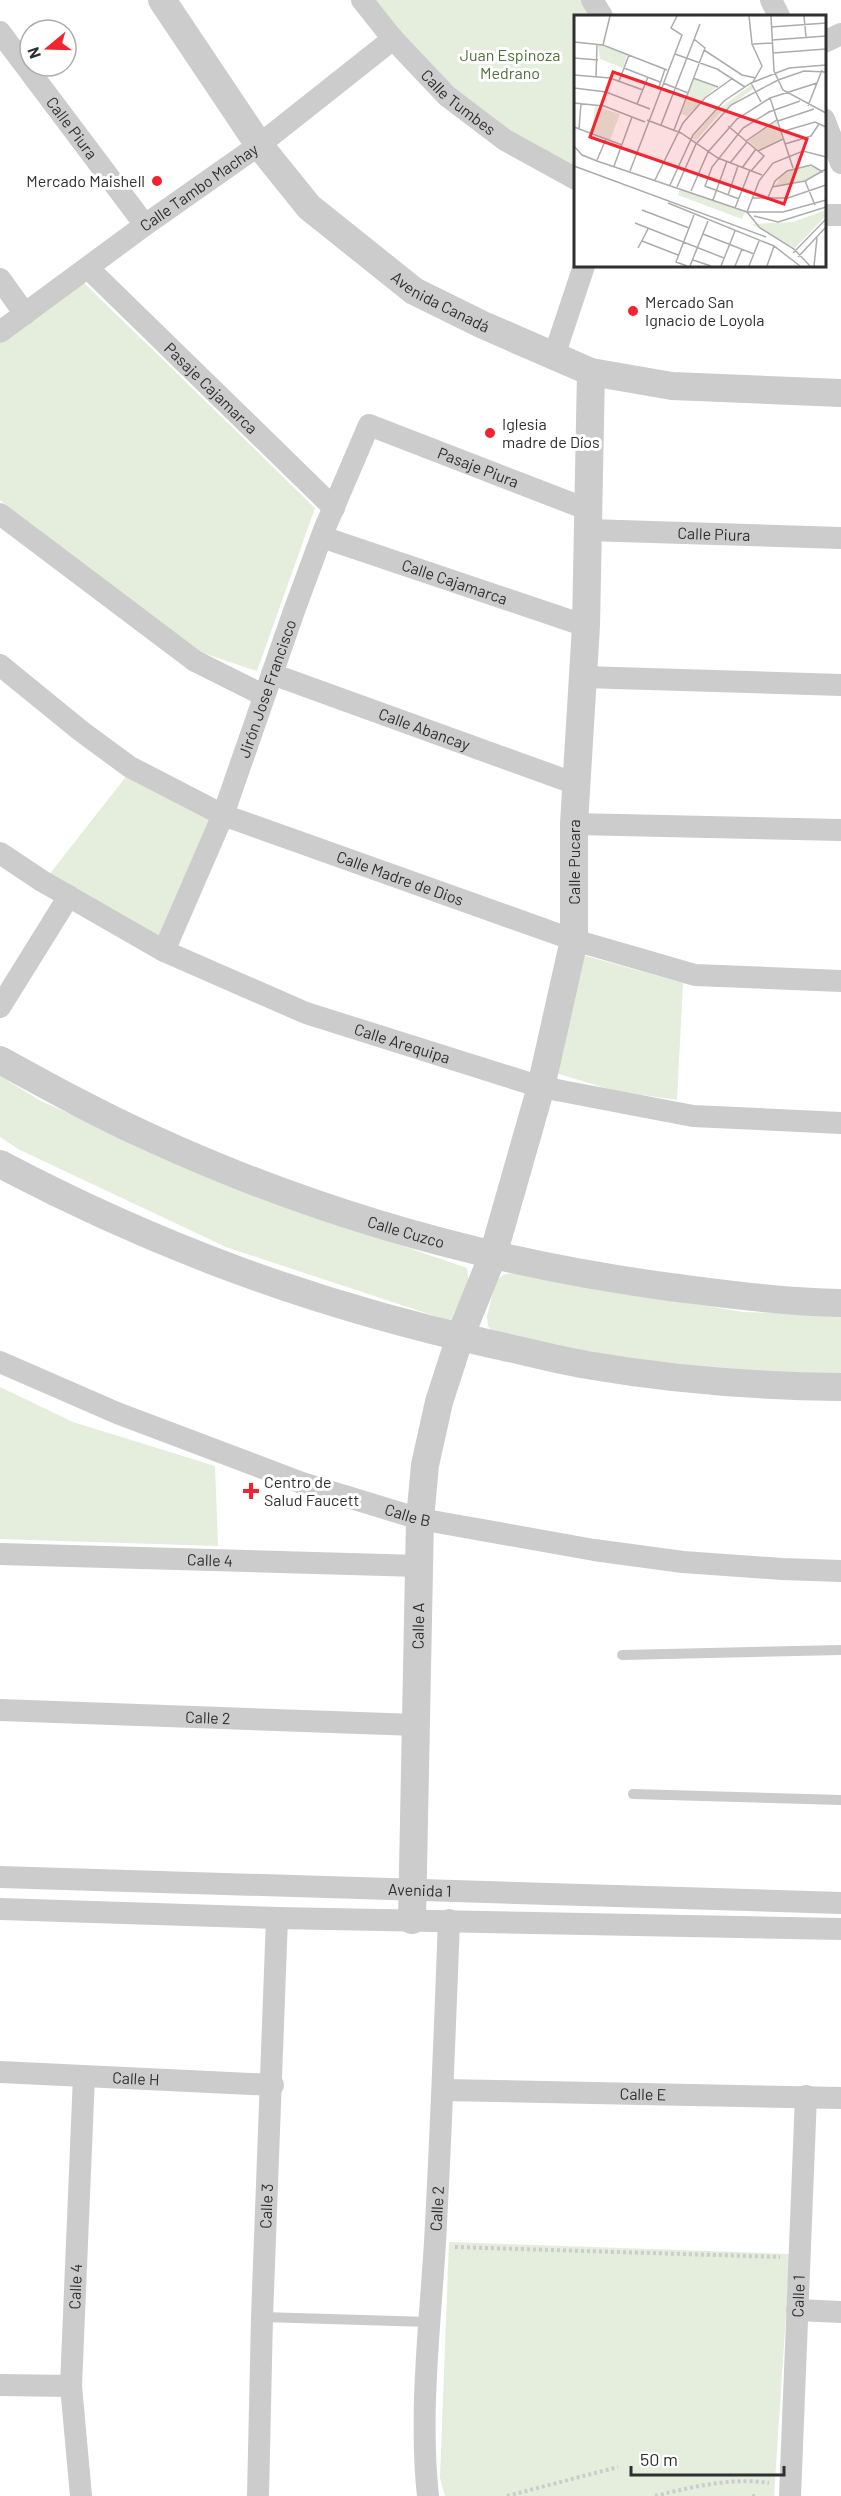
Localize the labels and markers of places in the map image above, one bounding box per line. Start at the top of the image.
place label: Mercado Maishell [26,171,145,190]
marker: Mercado Maishell [150,174,164,188]
place label: Mercado San Ignacio de Loyola [645,292,764,329]
marker: Mercado San Ignacio de Loyola [626,304,640,318]
place label: Iglesia madre de Díos [502,414,600,451]
marker: Iglesia madre de Díos [483,426,497,440]
place label: Centro de Salud Faucett [264,1472,359,1509]
marker: Centro de Salud Faucett [242,1482,260,1500]

